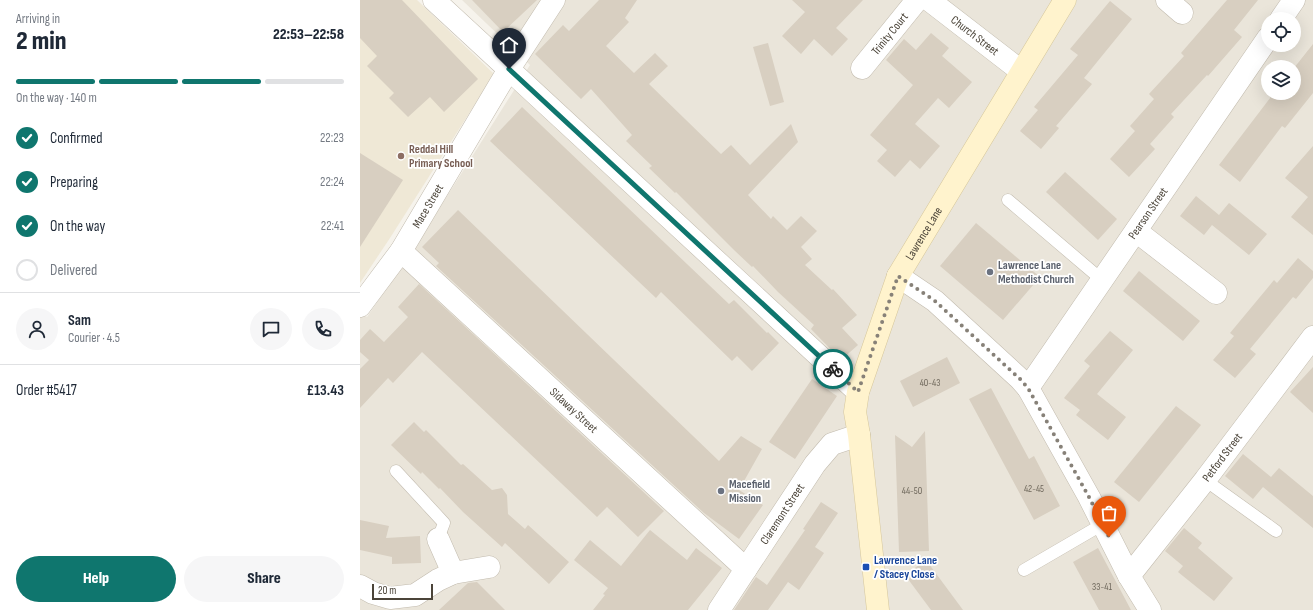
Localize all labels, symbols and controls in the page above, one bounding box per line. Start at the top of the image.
street label: Trinity Court [868,10,912,58]
text: Arriving in [16,11,60,27]
map controls [1261,12,1301,100]
button: locate [1261,12,1301,52]
street label: Church Street [948,13,1002,59]
text: 22:53–22:58 [273,25,344,44]
text: 2 min [16,26,66,57]
pin [492,28,526,69]
icon: home [498,34,520,56]
button: layers [1261,60,1301,100]
text: On the way · 140 m [16,90,97,106]
icon: check [16,127,38,149]
text: Confirmed [50,129,103,148]
text: 22:23 [320,130,344,146]
place label: Reddal Hill Primary School [409,142,473,171]
marker: Reddal Hill Primary School [396,151,406,161]
icon: check [16,171,38,193]
text: Preparing [50,173,98,192]
text: 22:24 [320,174,344,190]
street label: Mace Street [409,181,447,231]
street label: Pearson Street [1125,184,1172,242]
street label: Lawrence Lane [902,204,946,263]
icon: check [16,215,38,237]
text: On the way [50,217,105,236]
text: 22:41 [321,218,344,234]
place label: Lawrence Lane Methodist Church [998,258,1074,287]
text: Delivered [50,261,97,280]
marker: Lawrence Lane Methodist Church [985,267,995,277]
button: person [16,308,58,350]
button: chat [250,308,292,350]
button: phone [302,308,344,350]
text: Sam [68,311,91,330]
text: Courier · 4.5 [68,330,120,346]
courier [813,349,853,389]
icon: bike [822,358,844,380]
house number: 40-43 [920,377,940,389]
text: Order #5417 [16,381,77,400]
text: £13.43 [307,381,344,400]
street label: Sidaway Street [546,385,601,437]
street label: Petford Street [1199,430,1246,485]
place label: Macefield Mission [729,477,770,506]
street label: Claremont Street [757,481,808,547]
house number: 42-45 [1024,483,1044,495]
house number: 44-50 [902,485,922,497]
marker: Macefield Mission [716,486,726,496]
pin [1092,496,1126,537]
icon: bag [1098,502,1120,524]
place label: Lawrence Lane / Stacey Close [874,553,937,582]
button: Help [16,556,176,602]
button: Share [184,556,344,602]
marker: Lawrence Lane / Stacey Close [861,562,871,572]
house number: 33-41 [1092,581,1112,593]
scale bar [372,582,433,601]
text: 20 m [378,584,396,597]

